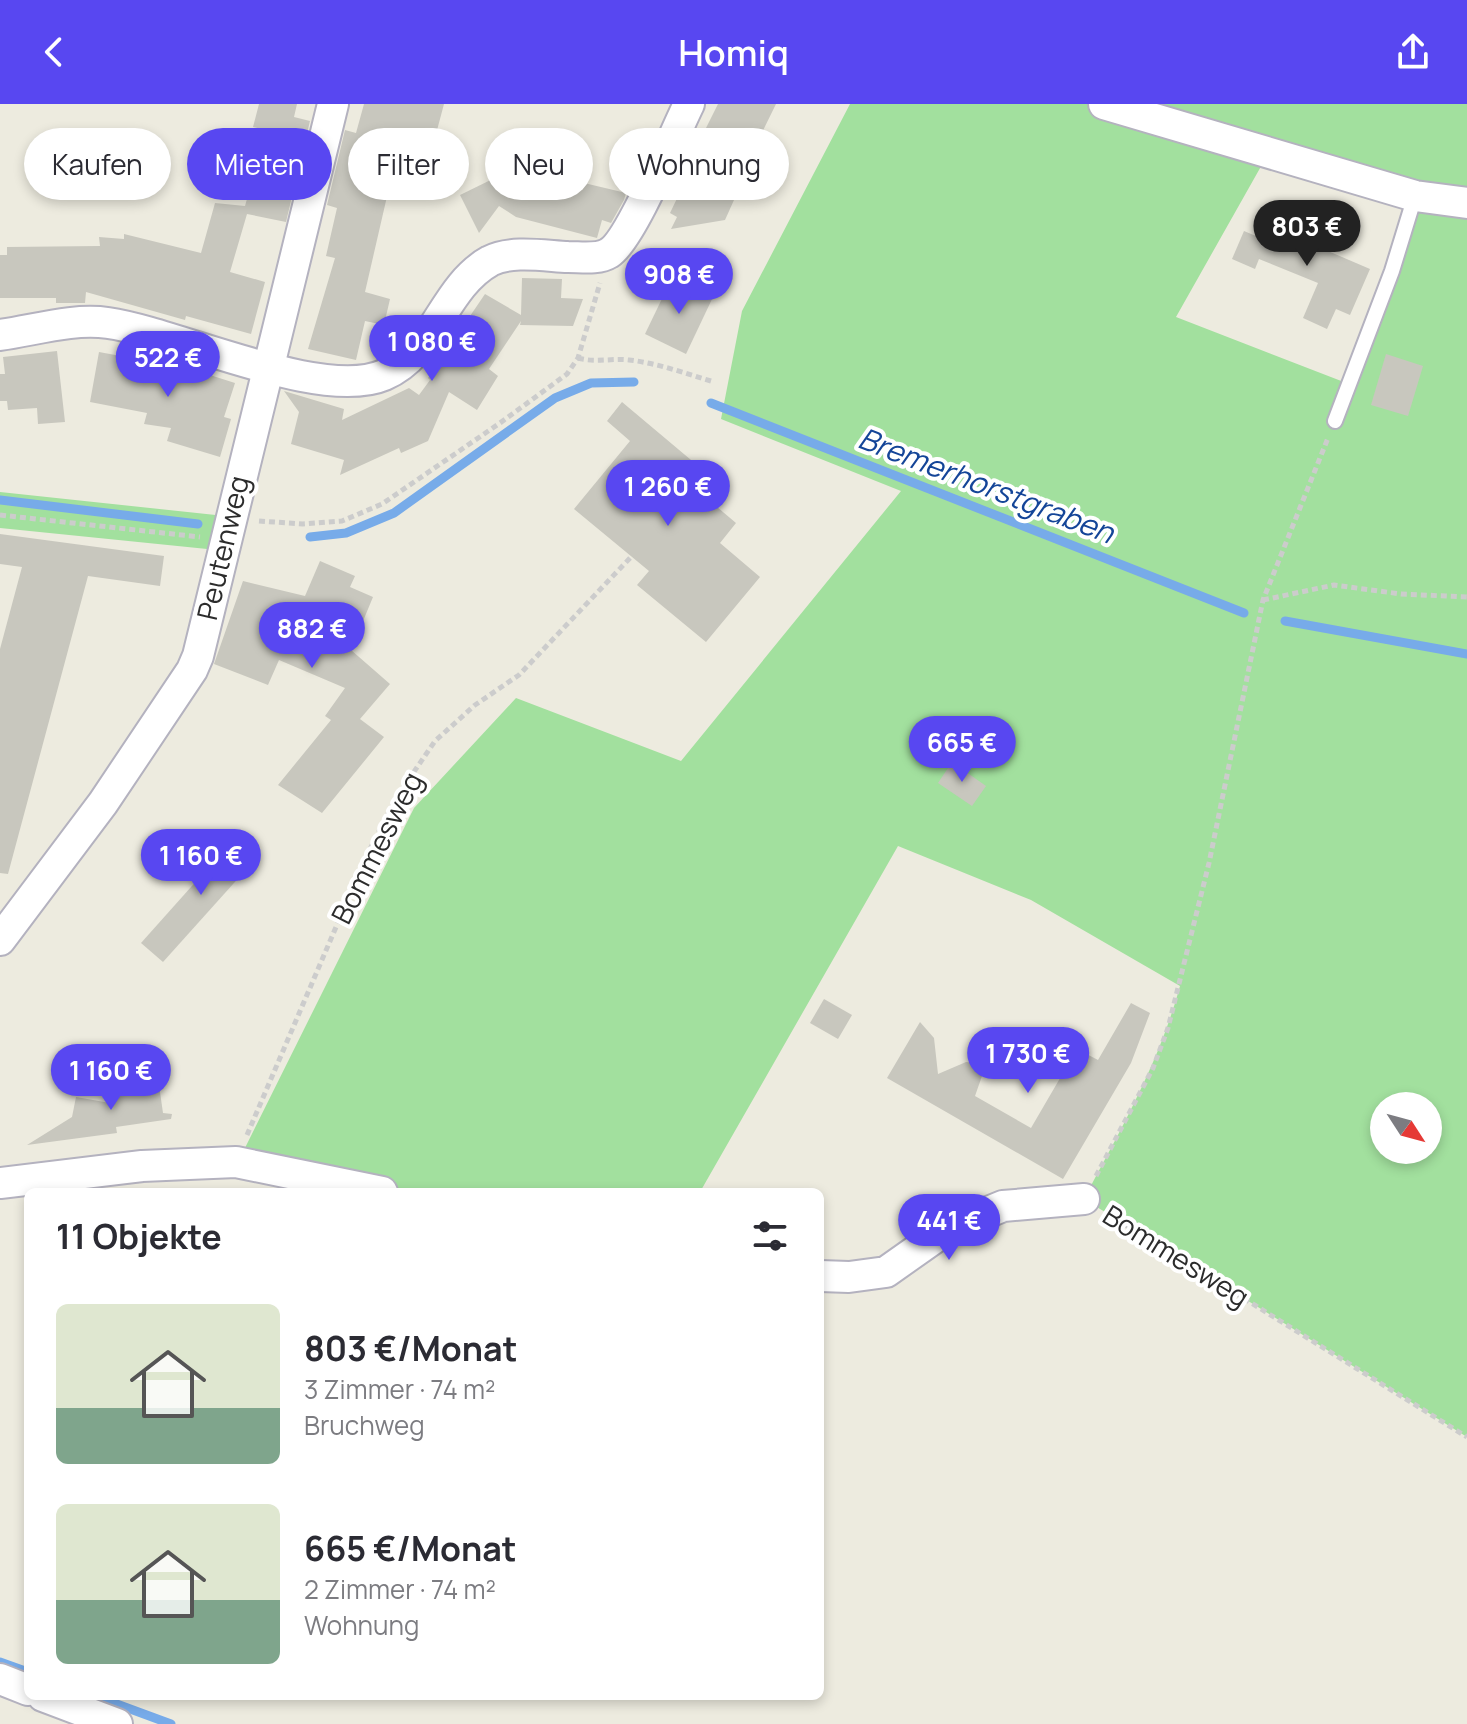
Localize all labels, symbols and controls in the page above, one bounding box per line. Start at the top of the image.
text: Homiq [678,28,789,77]
icon: back [32,30,76,74]
icon: share [1391,30,1435,74]
chip: Kaufen [24,128,171,200]
chip: Mieten [187,128,332,200]
chip: Filter [348,128,469,200]
chip: Neu [485,128,593,200]
chip: Wohnung [609,128,789,200]
pin: 803 € [1251,200,1363,268]
text: 803 € [1271,208,1343,244]
pin: 908 € [623,248,735,316]
text: 908 € [643,256,715,292]
pin: 1 080 € [358,315,506,383]
text: 1 080 € [387,323,477,359]
pin: 522 € [112,331,224,399]
text: 522 € [134,339,202,375]
water label: Bremerhorstgraben [853,417,1121,553]
pin: 1 260 € [594,460,742,528]
text: 1 260 € [624,468,712,504]
street label: Peutenweg [187,472,257,624]
pin: 882 € [256,602,368,670]
text: 882 € [277,610,347,646]
pin: 665 € [906,716,1018,784]
text: 665 € [927,724,997,760]
street label: Bommesweg [322,765,431,930]
pin: 1 160 € [127,829,275,897]
text: 1 160 € [159,837,243,873]
pin: 1 730 € [954,1027,1102,1095]
text: 1 730 € [985,1035,1071,1071]
pin: 1 160 € [37,1044,185,1112]
text: 1 160 € [69,1052,153,1088]
north arrow [1370,1092,1442,1164]
map controls [1370,1092,1442,1164]
pin: 441 € [893,1194,1005,1262]
street label: Bommesweg [1096,1195,1257,1315]
text: 441 € [916,1202,982,1238]
text: 11 Objekte [56,1213,222,1259]
icon: filters [748,1214,792,1258]
text: 803 €/Monat [304,1325,517,1371]
icon: home [120,1336,216,1432]
text: 3 Zimmer · 74 m² [304,1371,495,1407]
text: Bruchweg [304,1407,425,1443]
text: 665 €/Monat [304,1525,517,1571]
icon: home [120,1536,216,1632]
text: 2 Zimmer · 74 m² [304,1571,496,1607]
text: Wohnung [304,1607,419,1643]

